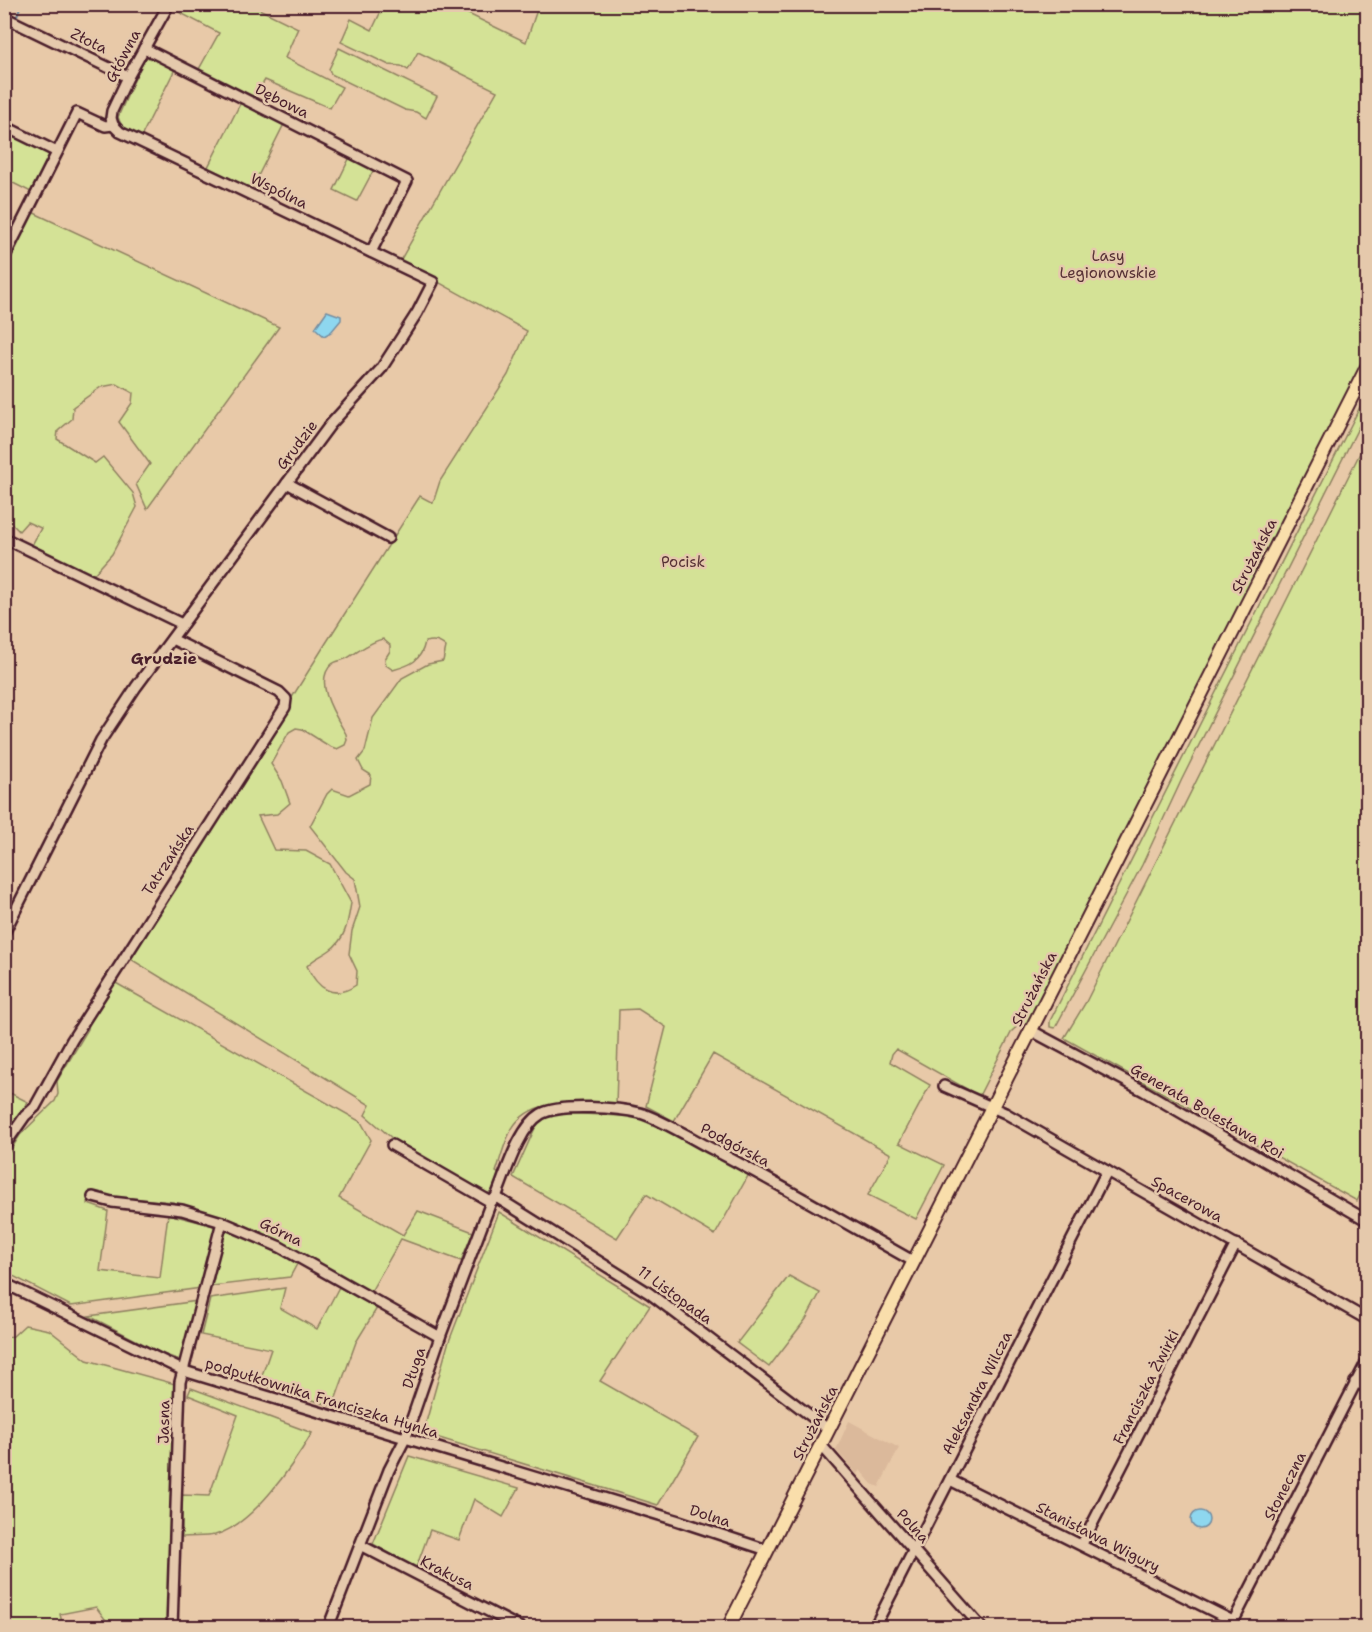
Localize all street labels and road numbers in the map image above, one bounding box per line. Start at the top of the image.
street label: Złota [67,24,111,59]
street label: Główna [101,25,146,86]
street label: Dębowa [252,79,313,123]
street label: Wspólna [247,169,312,214]
street label: Grudzie [272,416,322,474]
street label: Strużańska [1227,515,1282,597]
street label: Tatrzańska [137,820,199,900]
street label: Strużańska [1007,948,1062,1030]
street label: Generała Bolesława Roi [1127,1059,1287,1163]
street label: Podgórska [697,1118,774,1172]
street label: Spacerowa [1148,1171,1227,1227]
street label: Górna [256,1213,306,1251]
street label: 11 Listopada [634,1261,717,1329]
street label: Franciszka Żwirki [1108,1326,1184,1448]
street label: Aleksandra Wilcza [937,1327,1017,1458]
street label: Długa [398,1344,431,1391]
street label: podpułkownika Franciszka Hynka [203,1353,442,1443]
street label: Strużańska [788,1382,843,1464]
street label: Jasna [154,1399,174,1444]
street label: Słoneczna [1259,1448,1311,1524]
street label: Stanisława Wigury [1033,1497,1163,1577]
street label: Dolna [687,1500,734,1532]
street label: Polna [892,1504,934,1548]
street label: Krakusa [417,1551,478,1595]

